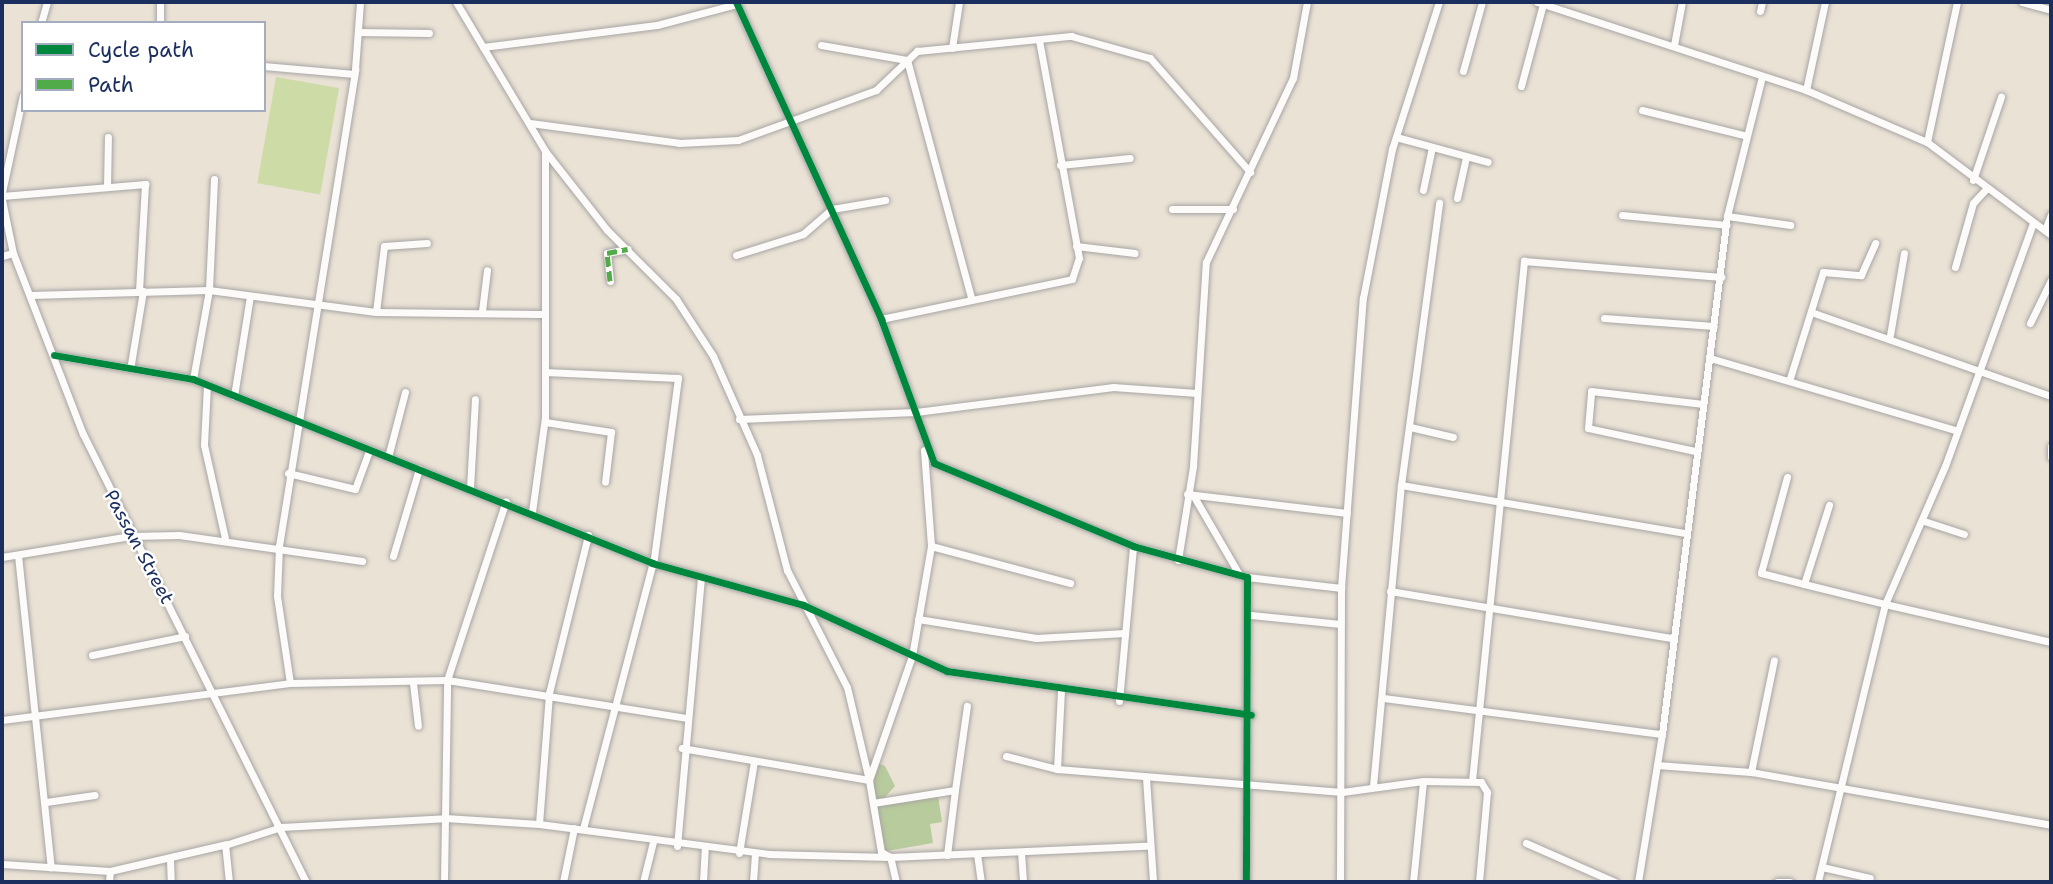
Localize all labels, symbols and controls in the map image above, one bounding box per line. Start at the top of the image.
legend [21,21,266,112]
text: Cycle path [88,36,194,64]
text: Path [88,71,134,99]
street label: Passan Street [99,486,179,608]

